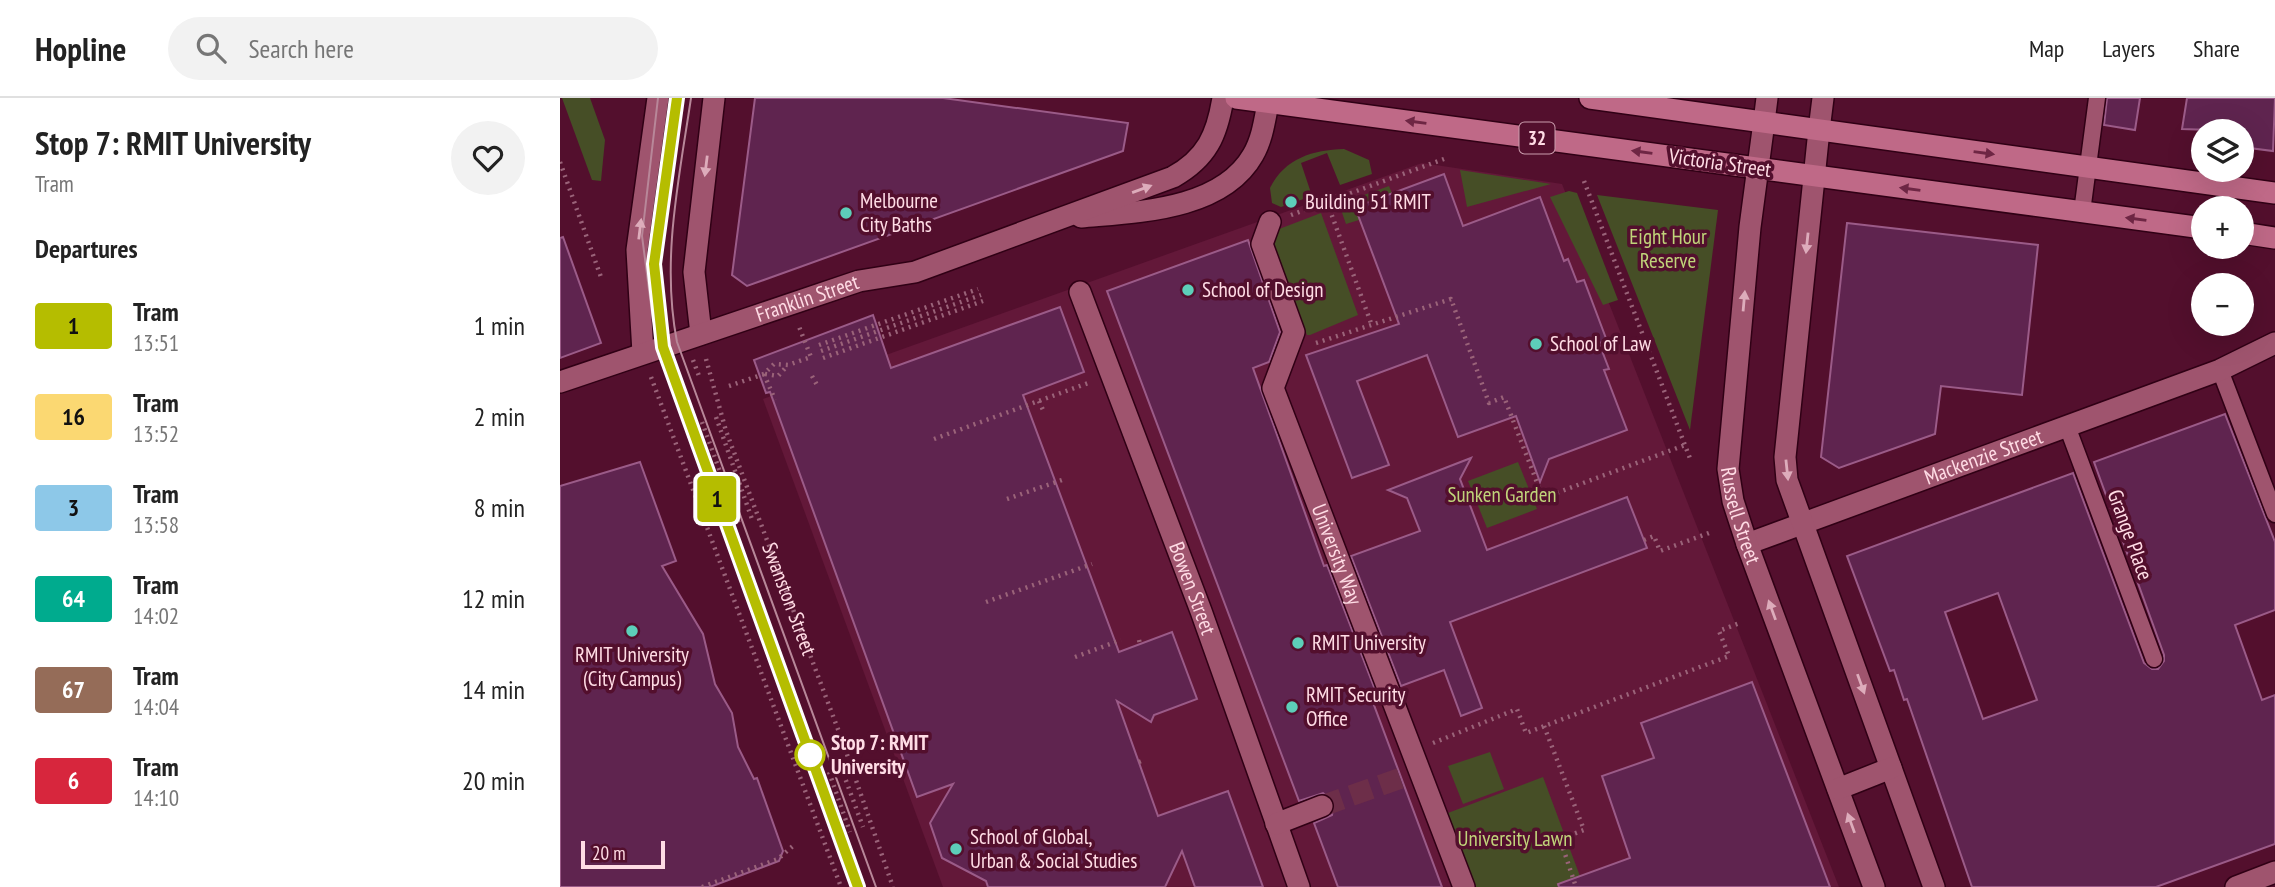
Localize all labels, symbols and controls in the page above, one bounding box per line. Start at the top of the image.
search box [168,17,658,80]
text: Hopline [35,27,126,70]
icon: search [192,29,230,67]
text: Search here [248,32,354,65]
text: Map [2029,33,2064,64]
text: Layers [2102,33,2155,64]
text: Share [2193,33,2240,64]
one-way arrow [1405,116,1427,127]
map controls [2191,119,2254,336]
button: layers [2191,119,2254,182]
text: Stop 7: RMIT University [35,121,311,164]
button: heart [451,121,525,195]
road number: 32 [1520,122,1555,154]
street label: Victoria Street [1666,142,1773,183]
one-way arrow [1631,146,1653,157]
one-way arrow [1973,148,1995,159]
one-way arrow [700,155,711,177]
text: Tram [35,169,74,198]
one-way arrow [1132,183,1153,194]
one-way arrow [1899,183,1921,194]
place label: Melbourne City Baths [860,187,938,238]
place label: Building 51 RMIT [1305,188,1432,215]
marker: Building 51 RMIT [1283,194,1299,210]
button: + [2191,196,2254,259]
marker: Melbourne City Baths [838,205,854,221]
one-way arrow [2124,213,2146,224]
one-way arrow [634,218,645,240]
park label: Eight Hour Reserve [1629,223,1707,274]
text: Departures [35,232,138,265]
one-way arrow [1801,233,1812,255]
street label: Franklin Street [752,268,862,328]
button: − [2191,273,2254,336]
place label: School of Design [1202,276,1324,303]
marker: School of Design [1180,282,1196,298]
one-way arrow [1739,289,1750,311]
text: Tram [133,295,179,328]
text: 1 min [474,309,525,342]
text: 1 [68,310,79,341]
text: 13:51 [133,328,179,357]
place label: School of Law [1550,330,1652,357]
marker: School of Law [1528,336,1544,352]
text: Tram [133,386,179,419]
text: 2 min [474,400,525,433]
text: 16 [62,401,85,432]
text: 13:52 [133,419,179,448]
street label: Mackenzie Street [1921,422,2046,491]
one-way arrow [1781,459,1792,481]
street label: Russell Street [1715,465,1767,568]
line badge: 1 [694,476,740,522]
text: Tram [133,477,179,510]
park label: Sunken Garden [1447,481,1557,508]
text: 1 [711,483,723,514]
street label: Grange Place [2102,486,2159,584]
text: 8 min [474,491,525,524]
text: 3 [68,492,79,523]
street label: University Way [1306,500,1369,609]
text: 13:58 [133,510,179,539]
street label: Bowen Street [1163,538,1222,638]
street label: Swanston Street [756,539,823,659]
text: Tram [133,568,179,601]
text: 12 min [462,582,525,615]
text: 64 [62,583,85,614]
one-way arrow [1766,599,1777,620]
text: 14:02 [133,601,179,630]
marker: RMIT University (City Campus) [624,623,640,639]
place label: RMIT University [1312,629,1426,656]
marker: RMIT University [1290,635,1306,651]
place label: RMIT University (City Campus) [575,641,689,692]
text: Tram [133,659,179,692]
text: 14 min [462,673,525,706]
text: 67 [62,674,85,705]
one-way arrow [1856,674,1867,695]
place label: RMIT Security Office [1306,681,1406,732]
text: 14:04 [133,692,179,721]
marker: RMIT Security Office [1284,699,1300,715]
place label: Stop 7: RMIT University [831,729,928,780]
marker: Stop 7: RMIT University [795,740,825,770]
text: Tram [133,750,179,783]
text: 20 min [462,764,525,797]
text: 6 [68,765,79,796]
text: 14:10 [133,783,179,812]
one-way arrow [1845,812,1856,833]
place label: School of Global, Urban & Social Studies [970,823,1137,874]
park label: University Lawn [1458,825,1572,852]
scale bar [581,838,665,870]
text: 20 m [592,841,626,865]
marker: School of Global, Urban & Social Studies [948,841,964,857]

